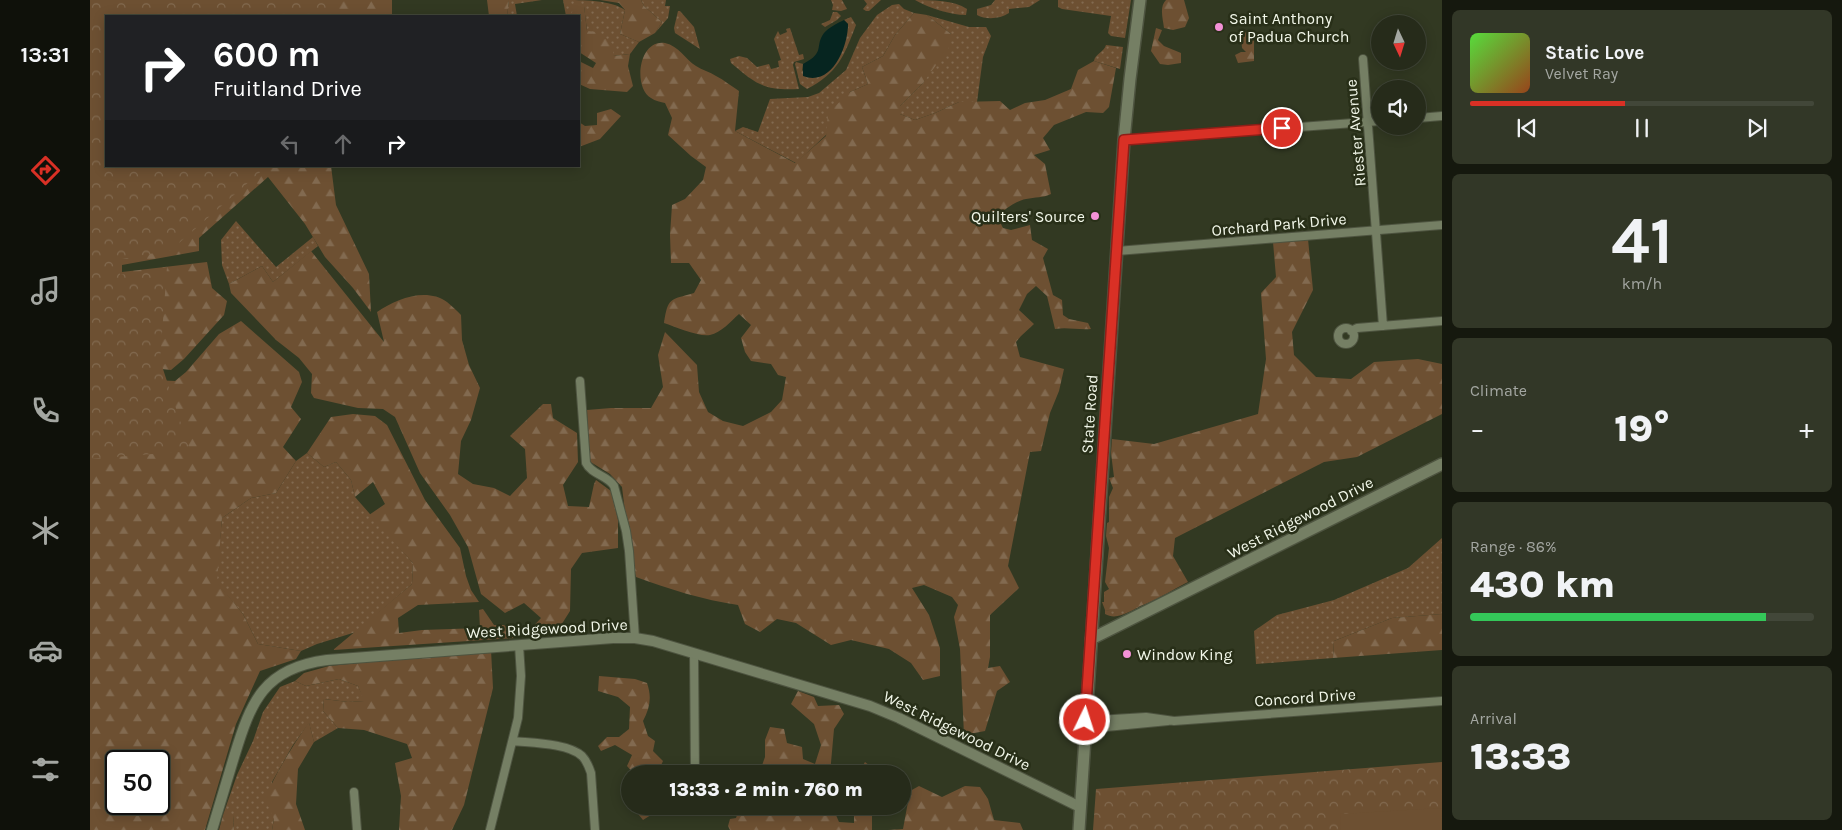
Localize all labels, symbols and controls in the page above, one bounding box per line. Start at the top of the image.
place label: Saint Anthony of Padua Church [1229,9,1349,46]
north arrow [1371,15,1426,70]
map controls [1371,15,1426,135]
marker: Saint Anthony of Padua Church [1213,21,1225,33]
text: 600 m [213,34,321,75]
icon: right [130,35,195,100]
text: 13:31 [21,42,69,68]
text: Static Love [1545,42,1644,64]
text: Velvet Ray [1545,64,1618,83]
text: Fruitland Drive [213,76,362,102]
street label: Riester Avenue [1341,78,1370,187]
button: sound [1371,80,1426,135]
pin [1261,107,1303,149]
icon: arrive [1268,114,1296,142]
icon: previous [1513,114,1541,142]
icon: pause [1628,114,1656,142]
icon: next [1743,114,1771,142]
icon: left [276,130,304,158]
icon: ahead [329,130,357,158]
icon: right [382,130,410,158]
icon: directions [28,153,63,188]
text: 41 [1611,203,1673,279]
place label: Quilters' Source [971,207,1085,226]
street label: Orchard Park Drive [1211,209,1347,240]
marker: Quilters' Source [1089,210,1101,222]
icon: music [28,273,63,308]
text: km/h [1622,274,1662,293]
street label: State Road [1077,374,1102,454]
text: Climate [1470,381,1527,400]
icon: phone [28,393,63,428]
text: 19° [1614,406,1670,451]
text: − [1470,412,1485,445]
text: + [1799,412,1814,445]
street label: West Ridgewood Drive [1224,472,1376,563]
icon: climate [28,513,63,548]
text: Range · 86% [1470,537,1557,556]
text: 430 km [1470,562,1615,607]
street label: West Ridgewood Drive [466,615,628,642]
icon: car [28,633,63,668]
place label: Window King [1137,645,1233,664]
marker: Window King [1121,648,1133,660]
street label: Concord Drive [1254,684,1356,711]
street label: West Ridgewood Drive [880,687,1033,774]
position arrow [1058,693,1110,745]
text: Arrival [1470,709,1517,728]
text: 13:33 [1470,734,1571,779]
speed limit sign: 50 [105,750,170,815]
icon: filters [28,752,63,787]
text: 13:33 · 2 min · 760 m [669,779,863,801]

